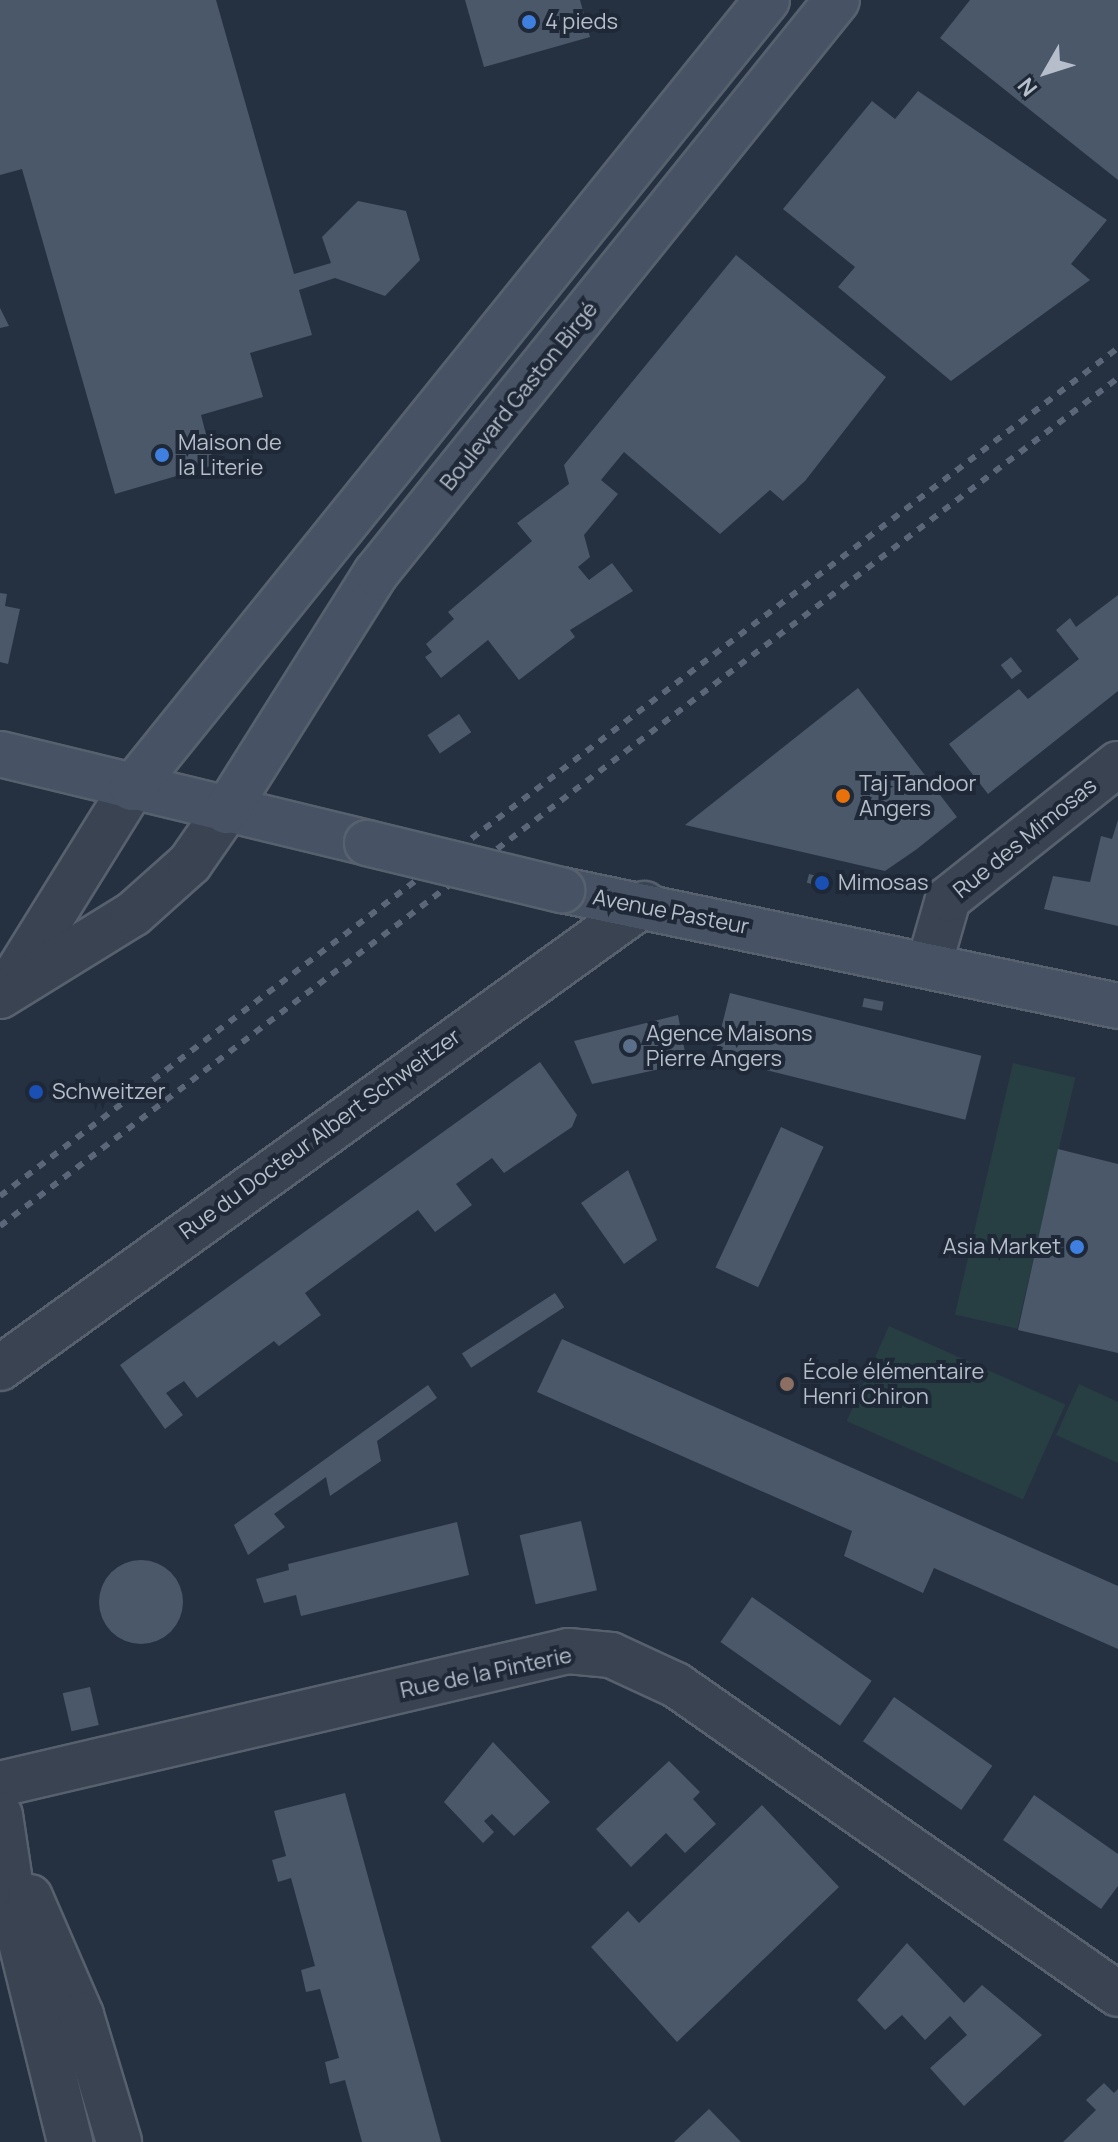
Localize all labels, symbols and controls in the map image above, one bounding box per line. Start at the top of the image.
place label: 4 pieds [545,9,618,35]
marker: 4 pieds [520,13,538,31]
north arrow [1006,32,1086,112]
text: N [1011,72,1044,103]
street label: Boulevard Gaston Birgé [435,296,603,496]
place label: Maison de la Literie [178,429,282,480]
marker: Maison de la Literie [153,446,171,464]
place label: Taj Tandoor Angers [859,770,977,822]
street label: Rue des Mimosas [948,772,1102,904]
marker: Taj Tandoor Angers [834,787,852,805]
place label: Mimosas [838,870,928,896]
marker: Mimosas [813,874,831,892]
street label: Avenue Pasteur [591,884,751,940]
place label: Agence Maisons Pierre Angers [646,1020,813,1072]
street label: Rue du Docteur Albert Schweitzer [174,1023,466,1245]
marker: Agence Maisons Pierre Angers [621,1037,639,1055]
place label: Schweitzer [52,1079,166,1105]
marker: Schweitzer [27,1083,45,1101]
place label: Asia Market [943,1234,1061,1260]
marker: Asia Market [1068,1238,1086,1256]
place label: École élémentaire Henri Chiron [803,1358,984,1410]
marker: École élémentaire Henri Chiron [778,1375,796,1393]
street label: Rue de la Pinterie [398,1642,574,1704]

